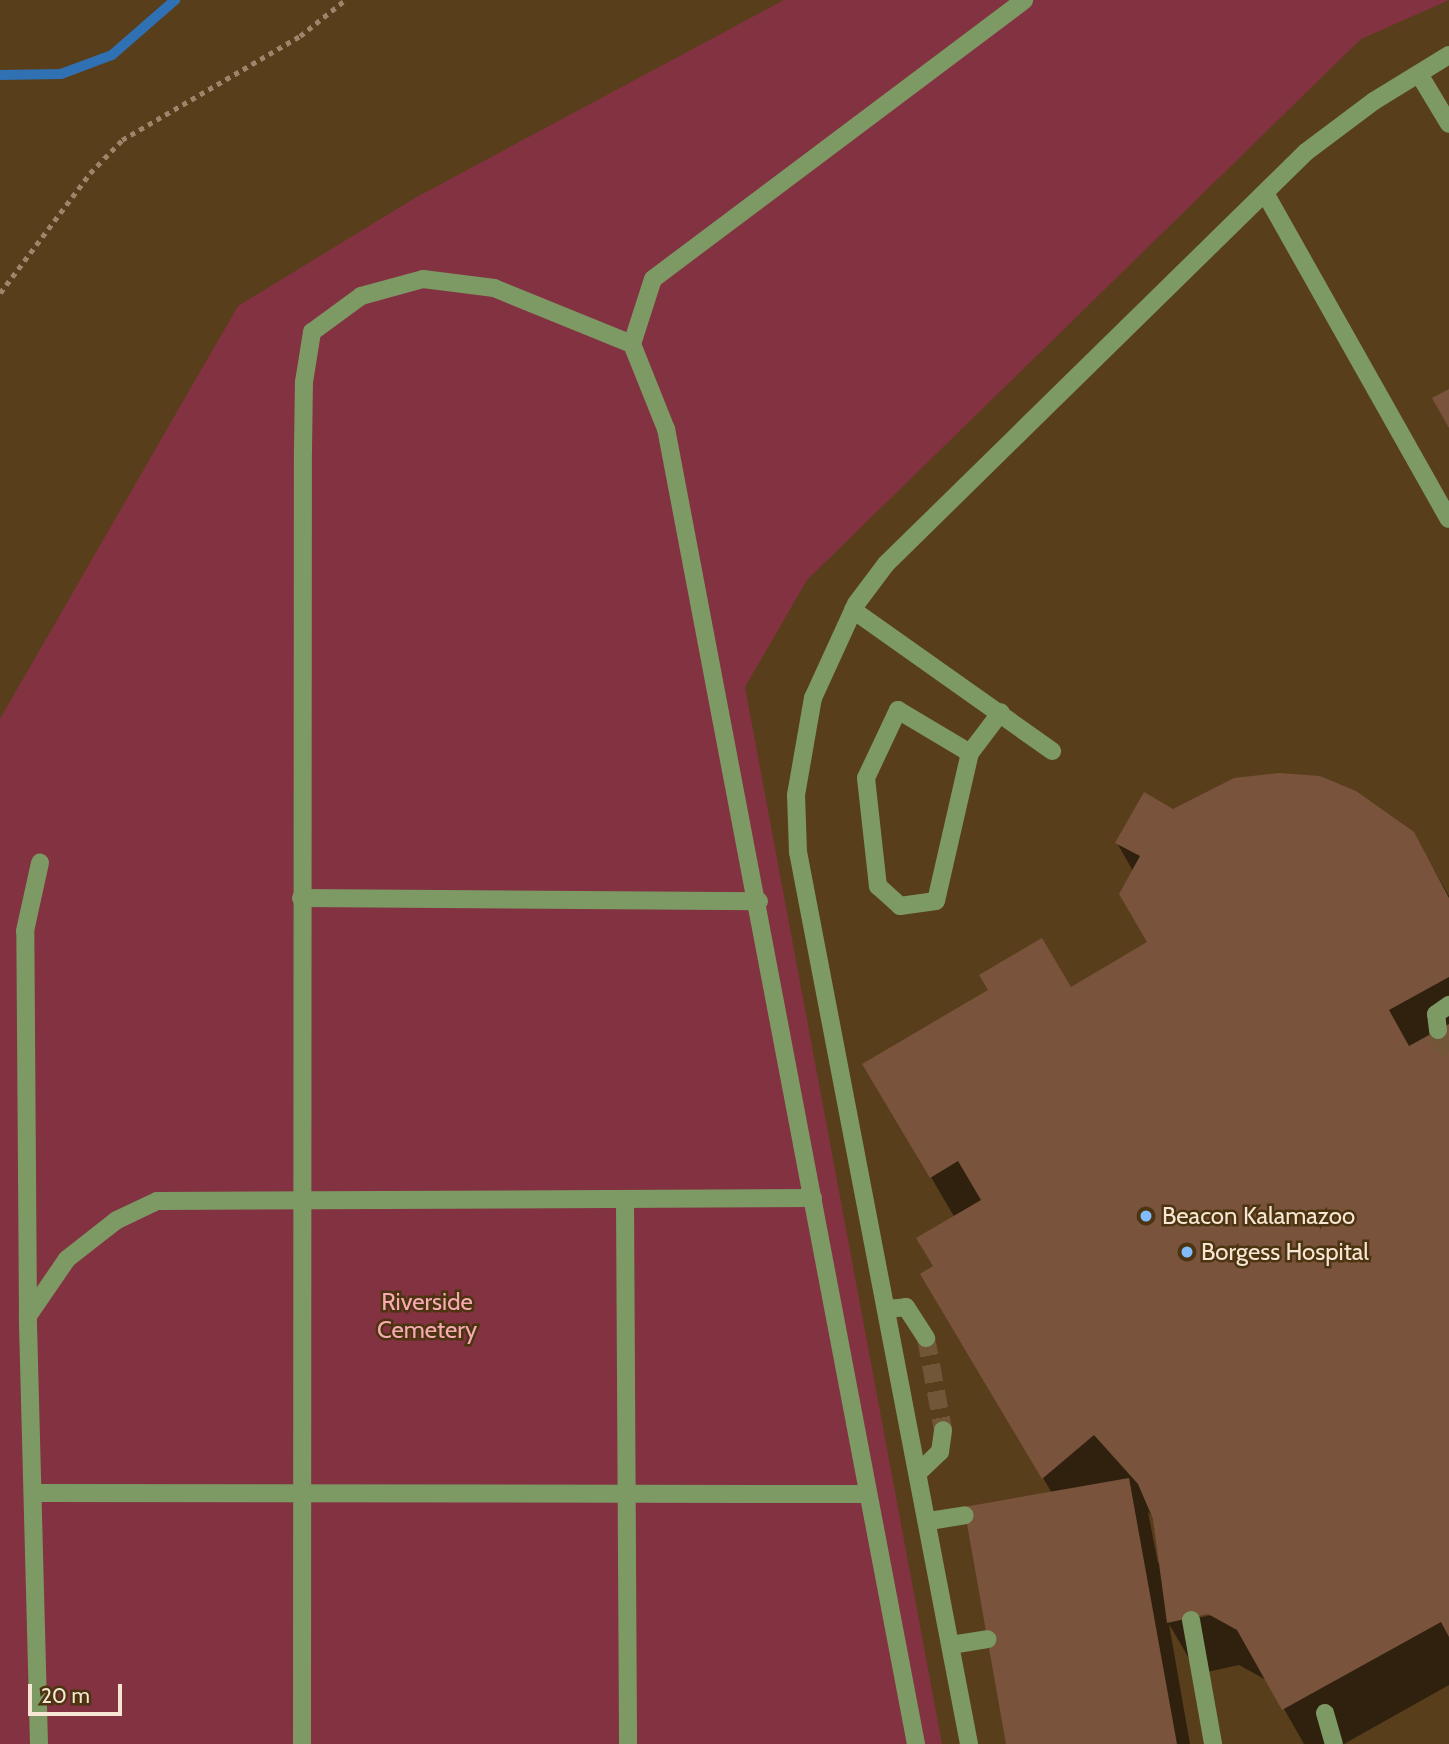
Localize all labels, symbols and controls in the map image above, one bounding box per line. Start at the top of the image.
place label: Beacon Kalamazoo [1162,1202,1355,1230]
marker: Beacon Kalamazoo [1136,1206,1156,1226]
place label: Borgess Hospital [1201,1238,1369,1266]
marker: Borgess Hospital [1179,1244,1195,1260]
park label: Riverside Cemetery [377,1288,477,1344]
scale bar [32,1670,126,1714]
text: 20 m [41,1683,90,1708]

